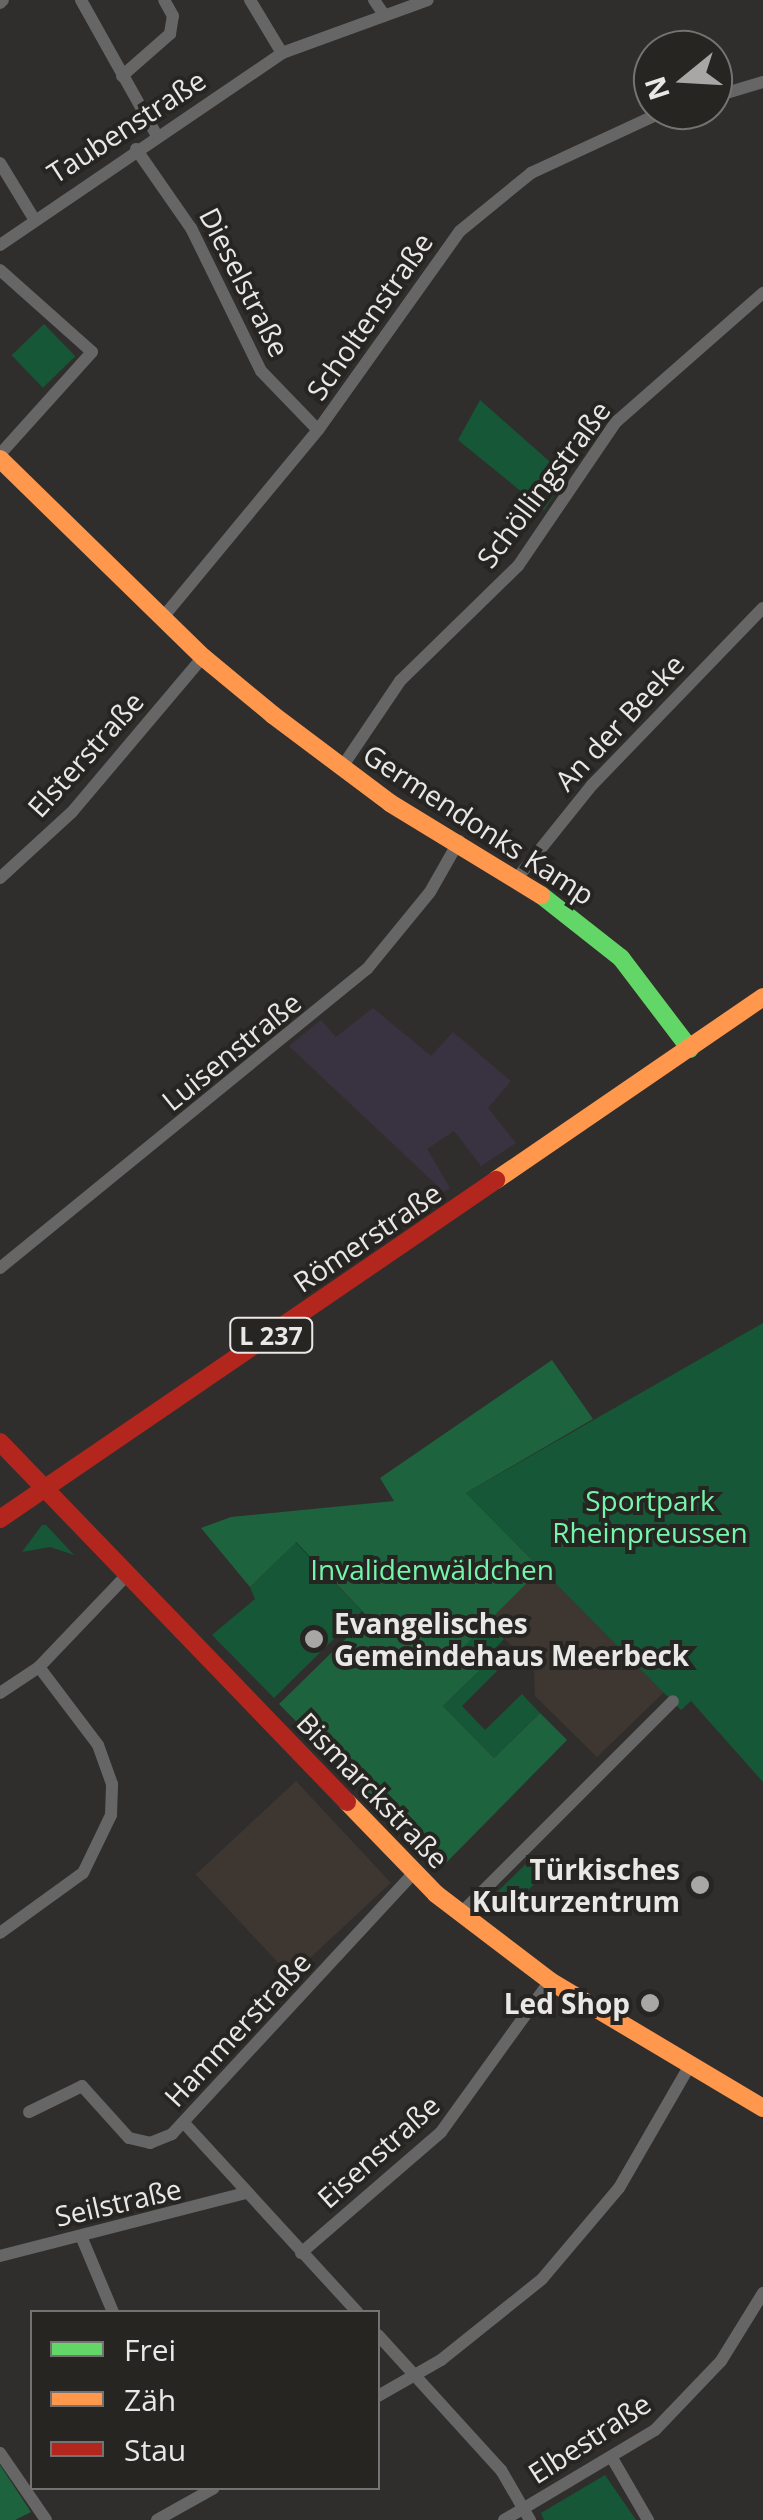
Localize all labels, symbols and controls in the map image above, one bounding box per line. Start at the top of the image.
north arrow [633,30,733,130]
street label: Taubenstraße [41,62,211,190]
text: N [635,72,678,105]
street label: Dieselstraße [193,202,297,362]
street label: Scholtenstraße [299,226,439,406]
street label: Schöllingstraße [469,394,617,574]
street label: An der Beeke [547,647,691,797]
street label: Elsterstraße [20,685,150,823]
street label: Germendonks Kamp [357,737,601,911]
street label: Luisenstraße [155,985,307,1117]
street label: Römerstraße [287,1175,447,1299]
road number: L 237 [228,1315,314,1355]
park label: Sportpark Rheinpreussen [552,1483,748,1549]
park label: Invalidenwäldchen [310,1552,554,1586]
place label: Evangelisches Gemeindehaus Meerbeck [334,1606,689,1672]
marker: Evangelisches Gemeindehaus Meerbeck [303,1628,325,1650]
street label: Bismarckstraße [290,1705,456,1875]
place label: Türkisches Kulturzentrum [472,1852,680,1918]
marker: Türkisches Kulturzentrum [689,1874,711,1896]
street label: Hammerstraße [157,1945,317,2113]
place label: Led Shop [504,1986,630,2020]
marker: Led Shop [639,1992,661,2014]
street label: Eisenstraße [310,2088,446,2214]
street label: Seilstraße [52,2171,184,2233]
legend [30,2310,380,2490]
text: Frei [124,2329,176,2370]
text: Zäh [124,2379,176,2420]
street label: Elbestraße [522,2386,656,2490]
text: Stau [124,2429,186,2470]

